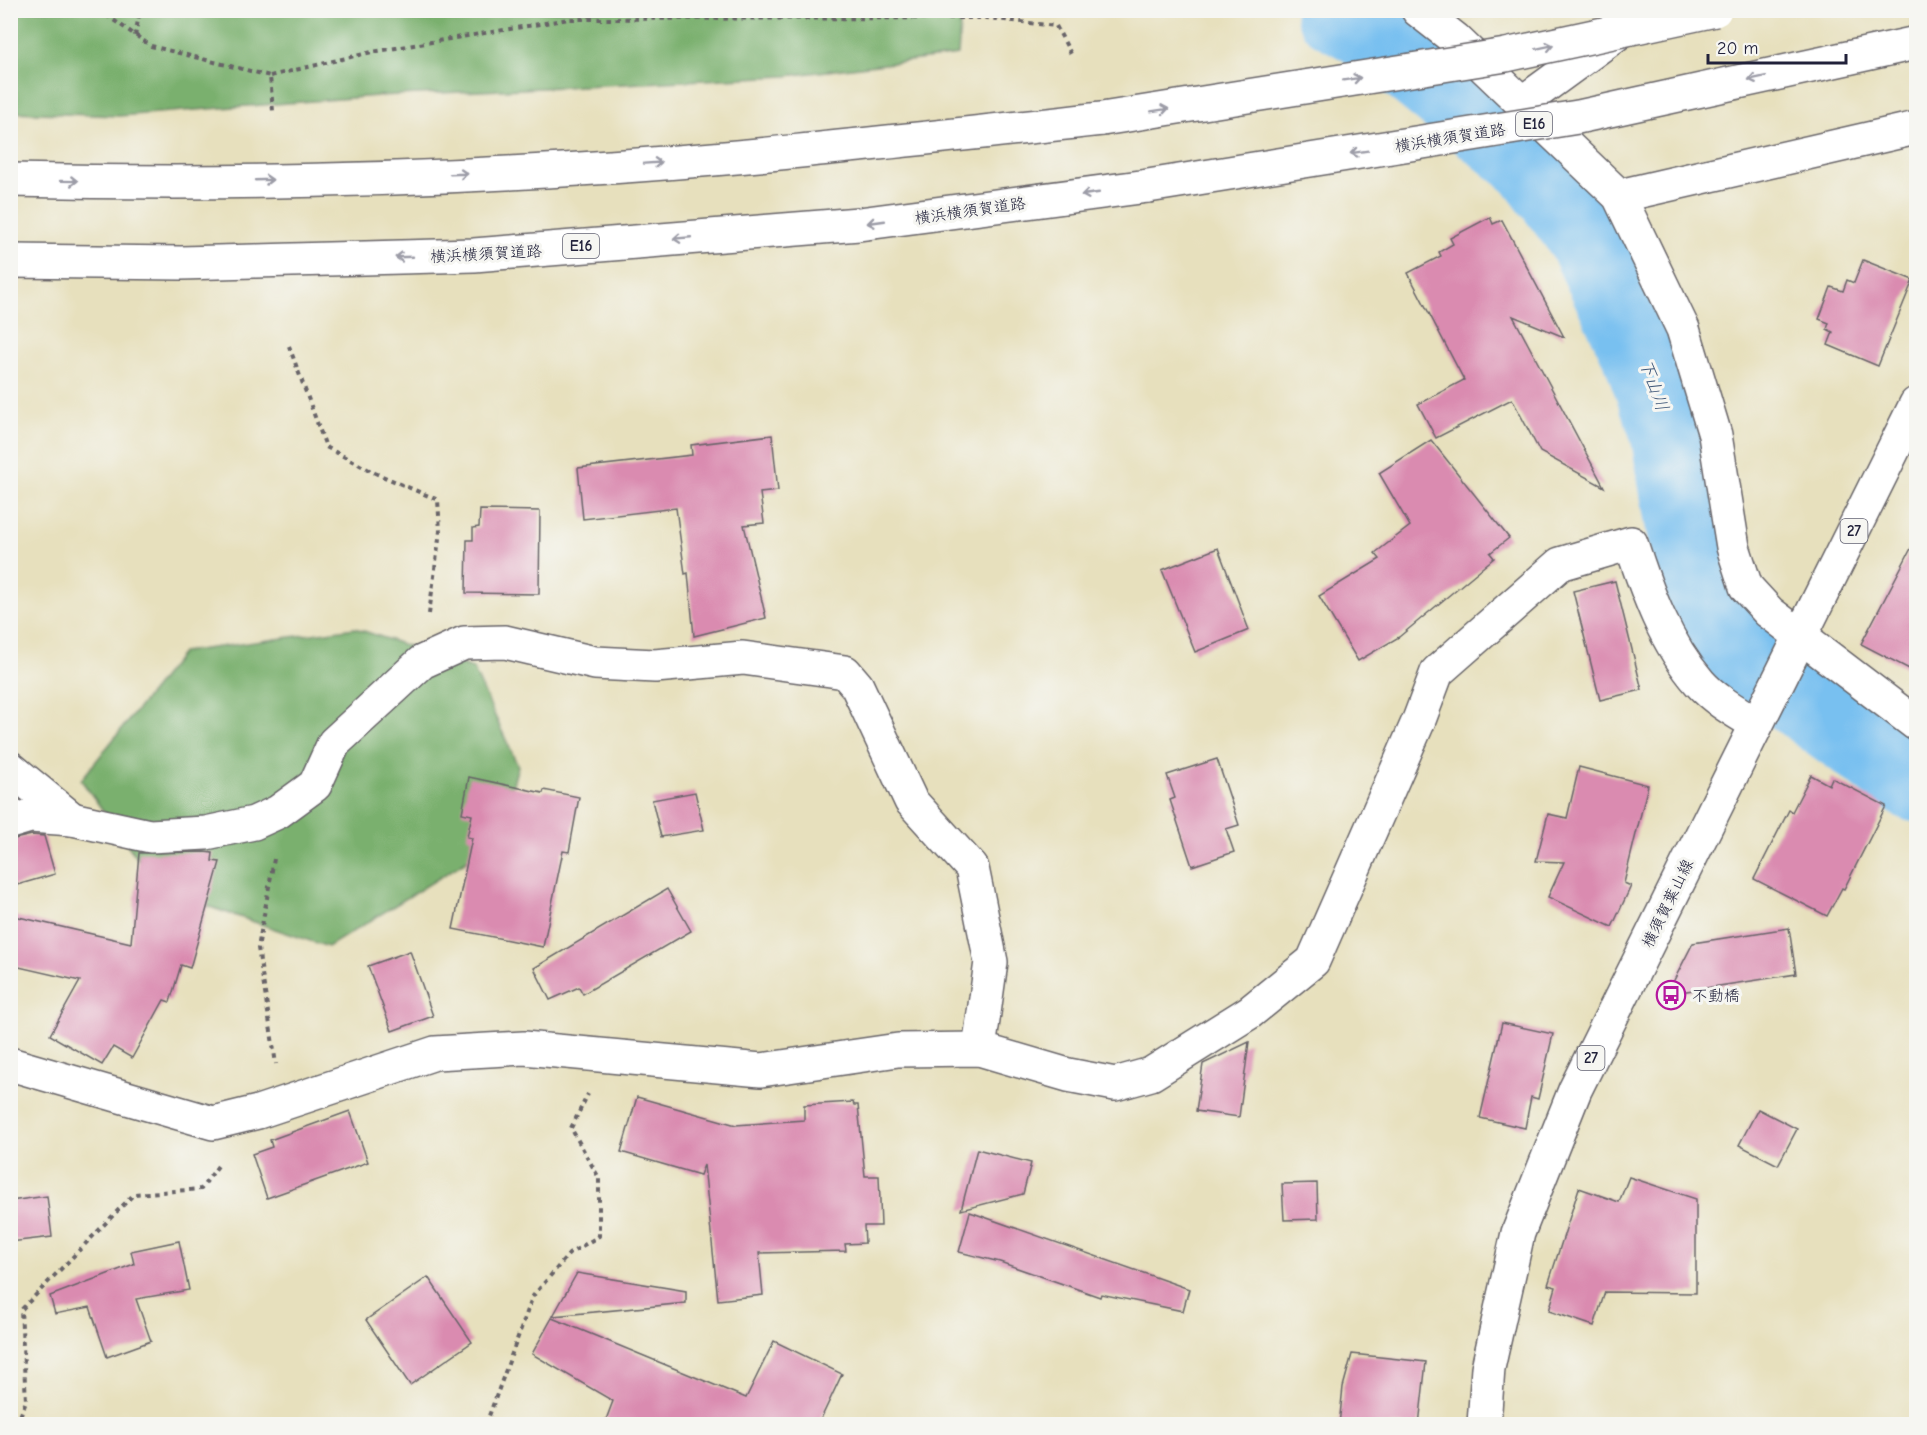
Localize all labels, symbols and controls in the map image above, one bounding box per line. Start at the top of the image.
scale bar [1708,27,1846,65]
text: 20 m [1717,38,1758,59]
one-way arrow [1534,41,1554,52]
one-way arrow [1748,73,1767,84]
one-way arrow [1342,74,1362,85]
one-way arrow [1150,105,1169,116]
road number: E16 [1516,112,1552,136]
street label: 横浜横須賀道路 [1393,120,1507,156]
one-way arrow [1349,147,1369,158]
one-way arrow [643,157,663,168]
one-way arrow [448,169,468,180]
one-way arrow [253,174,273,186]
one-way arrow [58,175,78,187]
one-way arrow [1081,188,1101,199]
street label: 横浜横須賀道路 [913,194,1027,228]
one-way arrow [867,217,887,228]
one-way arrow [673,233,692,244]
road number: E16 [563,234,599,258]
street label: 横浜横須賀道路 [430,242,542,266]
one-way arrow [394,251,414,263]
water label: 下山川 [1634,356,1673,414]
road number: 27 [1840,519,1868,543]
street label: 横須賀葉山線 [1639,856,1697,951]
bus stop icon: 不動橋 [1655,979,1687,1011]
place label: 不動橋 [1692,987,1740,1005]
road number: 27 [1578,1046,1604,1070]

